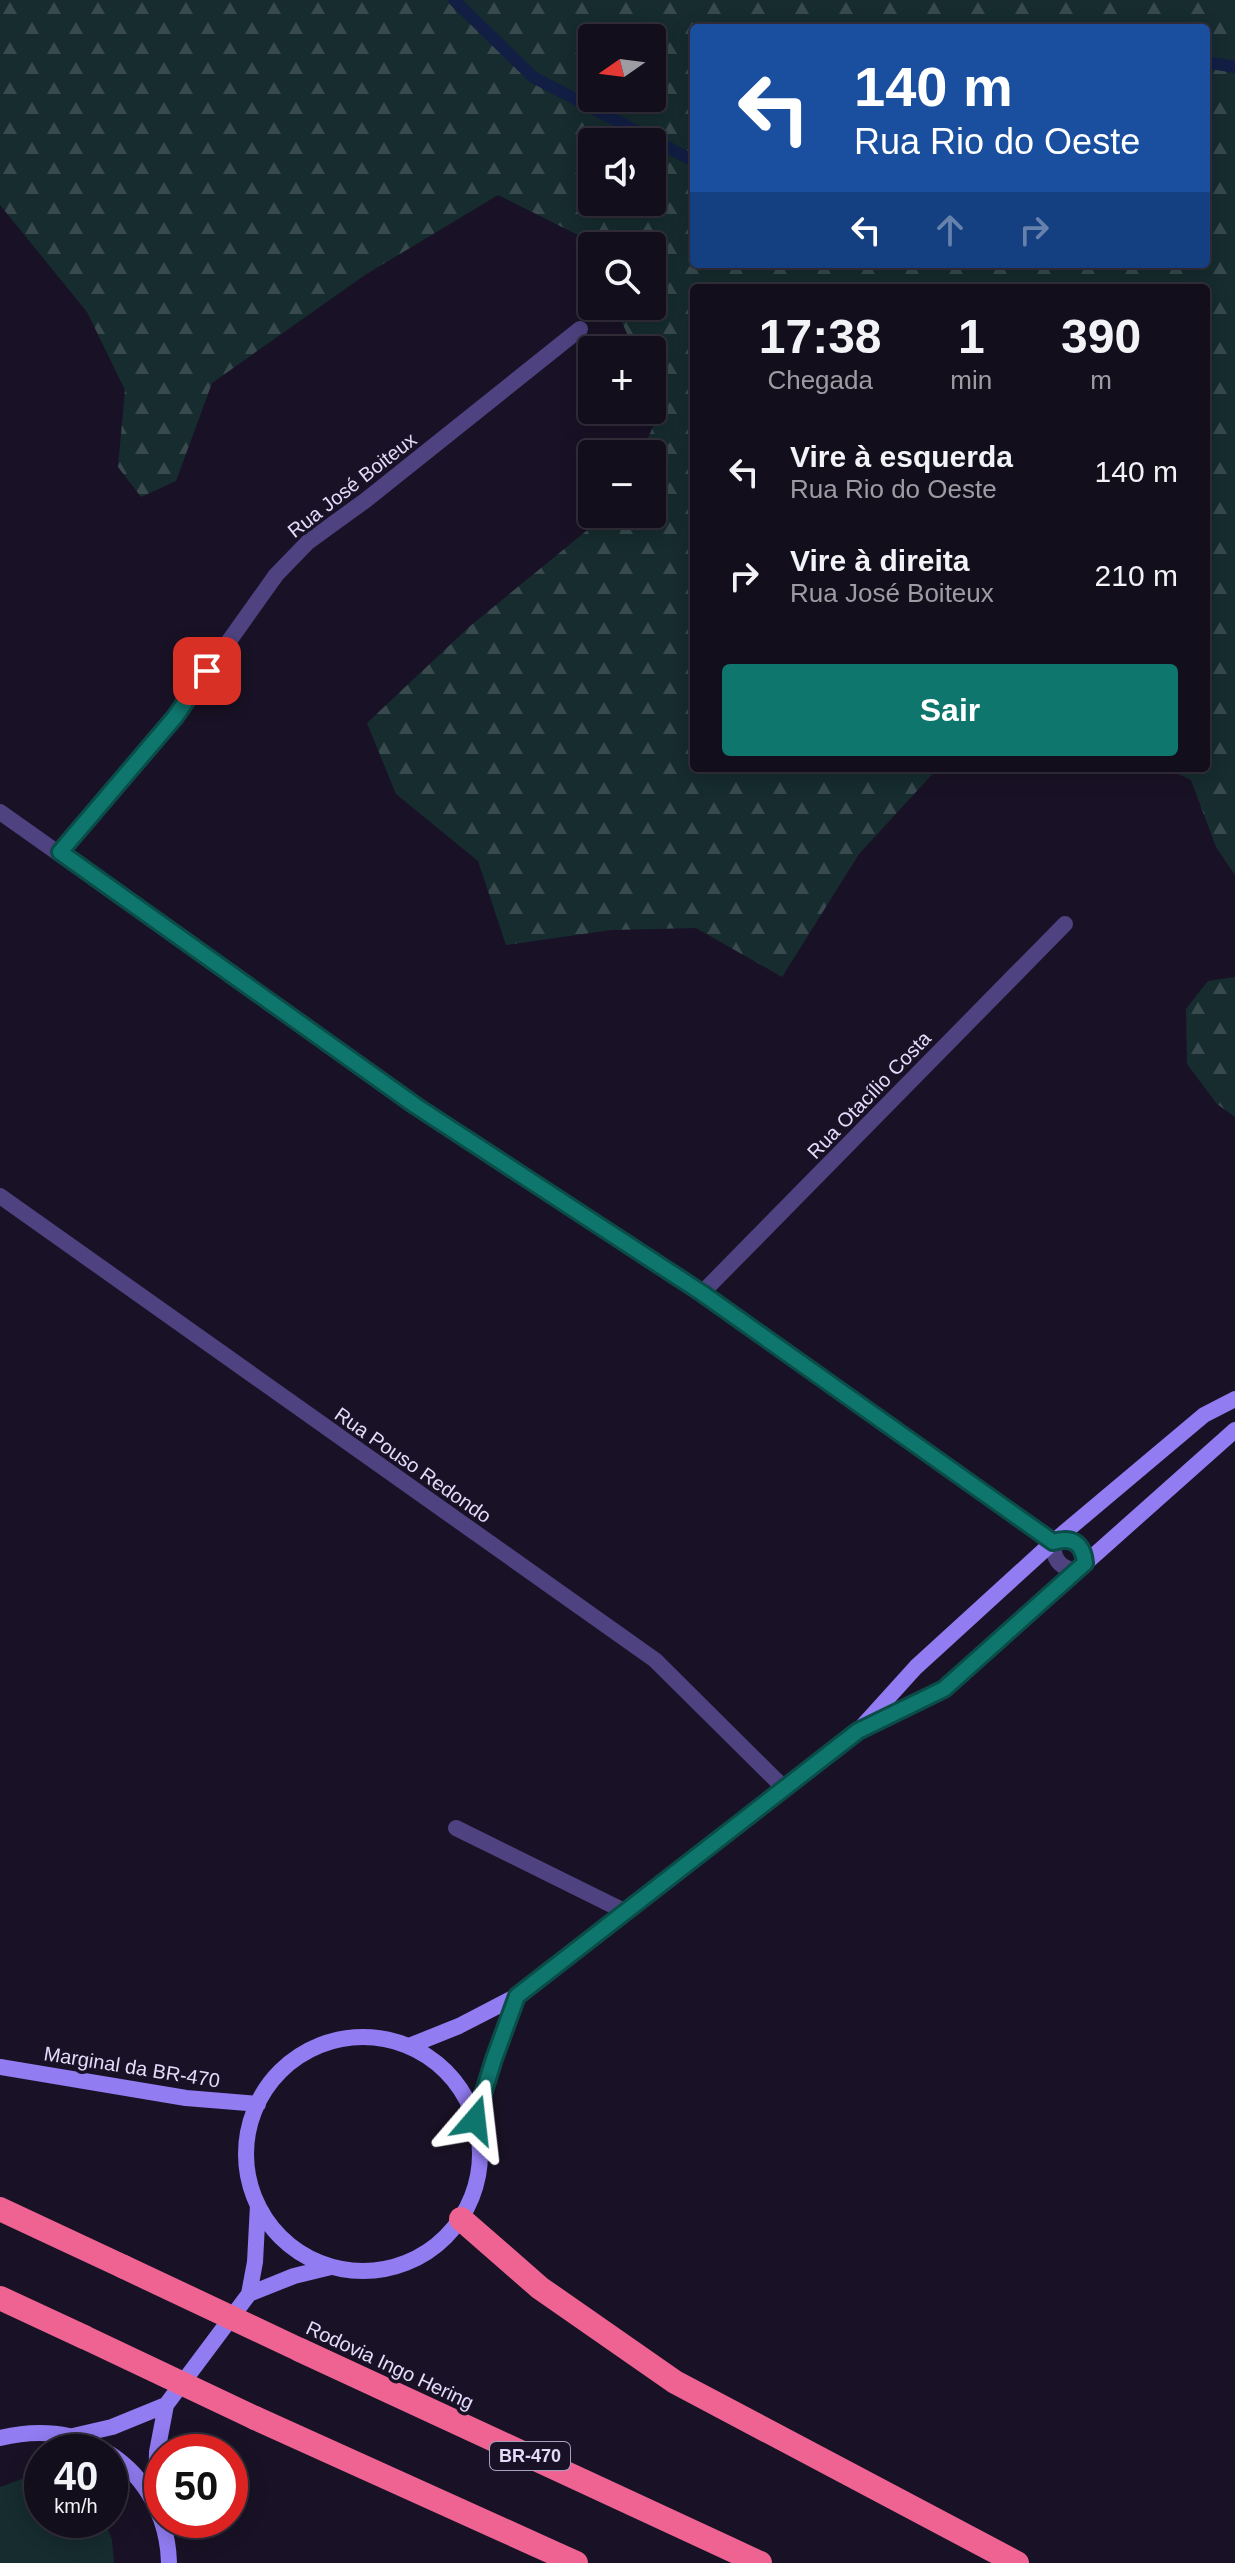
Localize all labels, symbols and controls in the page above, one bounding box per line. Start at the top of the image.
north arrow [578,24,666,112]
map controls [578,24,666,528]
text: 140 m [854,55,1013,118]
icon: left [722,56,826,160]
text: Rua Rio do Oeste [854,121,1140,162]
button: sound [578,128,666,216]
icon: left [844,208,888,252]
icon: ahead [928,208,972,252]
icon: right [1012,208,1056,252]
button: search [578,232,666,320]
text: 17:38 [759,310,882,363]
text: 1 [958,310,985,363]
text: 390 [1061,310,1141,363]
button: + [578,336,666,424]
text: Chegada [767,365,873,395]
text: min [950,365,992,395]
text: m [1090,365,1112,395]
street label: Rua José Boiteux [283,428,421,542]
button: − [578,440,666,528]
text: Vire à esquerda [790,440,1013,473]
icon: left [722,450,766,494]
text: 140 m [1095,455,1178,488]
text: Rua Rio do Oeste [790,474,997,504]
text: Vire à direita [790,544,970,577]
icon: right [722,554,766,598]
text: 210 m [1095,559,1178,592]
text: Rua José Boiteux [790,578,994,608]
pin [173,637,241,705]
icon: arrive [185,649,229,693]
button: Sair [722,664,1178,756]
street label: Rua Otacílio Costa [803,1026,936,1163]
street label: Rua Pouso Redondo [331,1403,495,1527]
street label: Marginal da BR-470 [42,2042,222,2092]
position arrow [433,2078,517,2162]
street label: Rodovia Ingo Hering [303,2316,477,2414]
speed limit sign: 50 [144,2434,248,2538]
road number: BR-470 [490,2442,570,2470]
text: 40 [54,2454,98,2498]
text: km/h [54,2495,98,2517]

